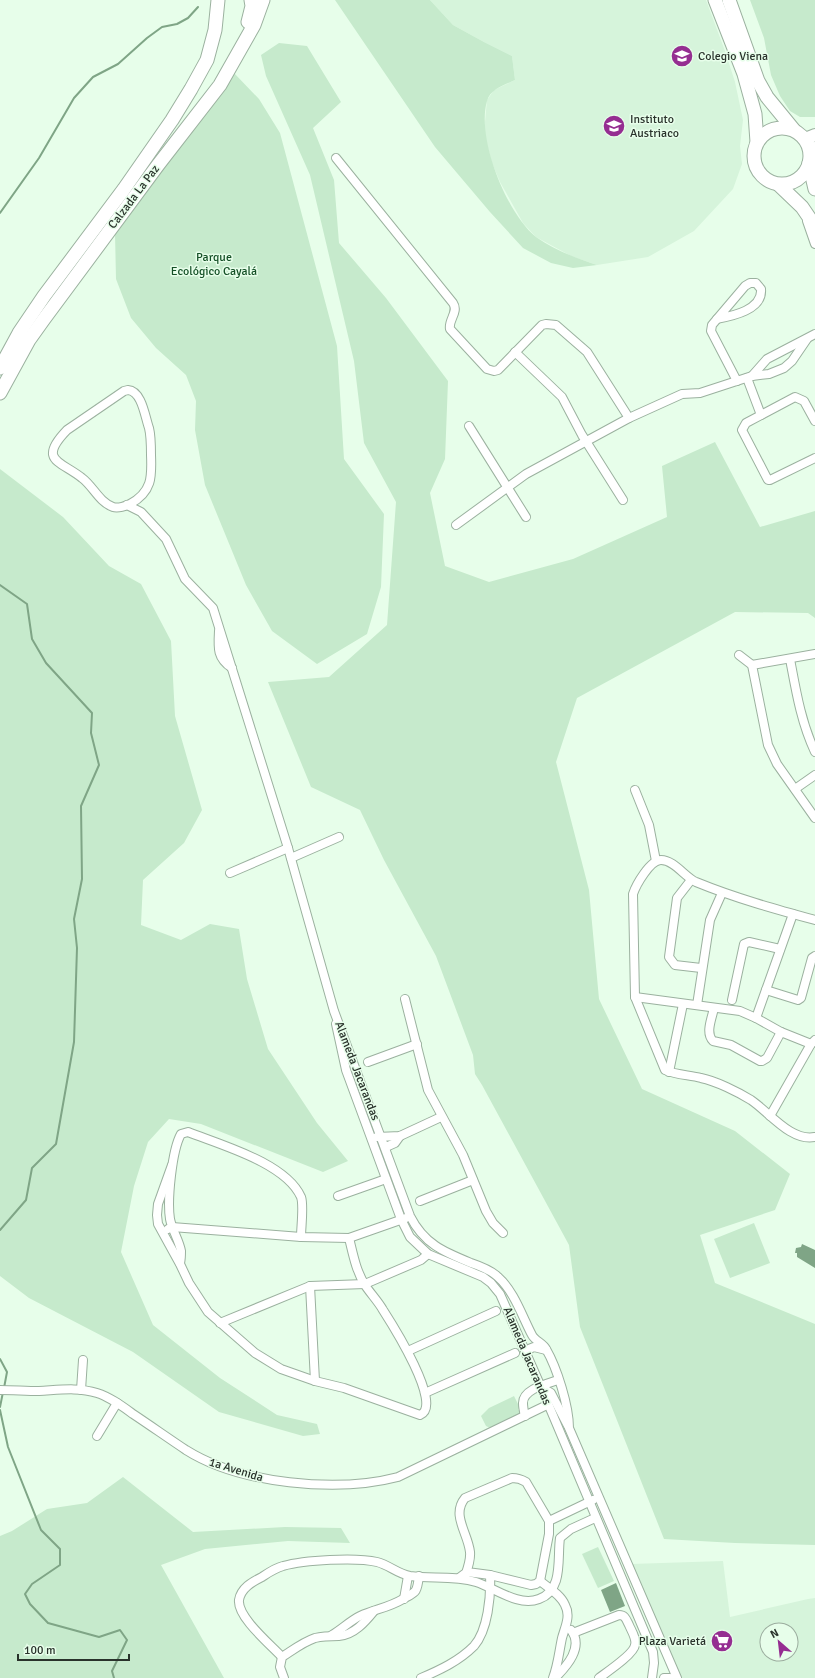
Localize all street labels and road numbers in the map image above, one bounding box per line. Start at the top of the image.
street label: Calzada La Paz [105,162,163,232]
street label: Alameda Jacarandas [331,1019,383,1123]
street label: Alameda Jacarandas [500,1305,554,1407]
street label: 1a Avenida [207,1455,265,1485]

